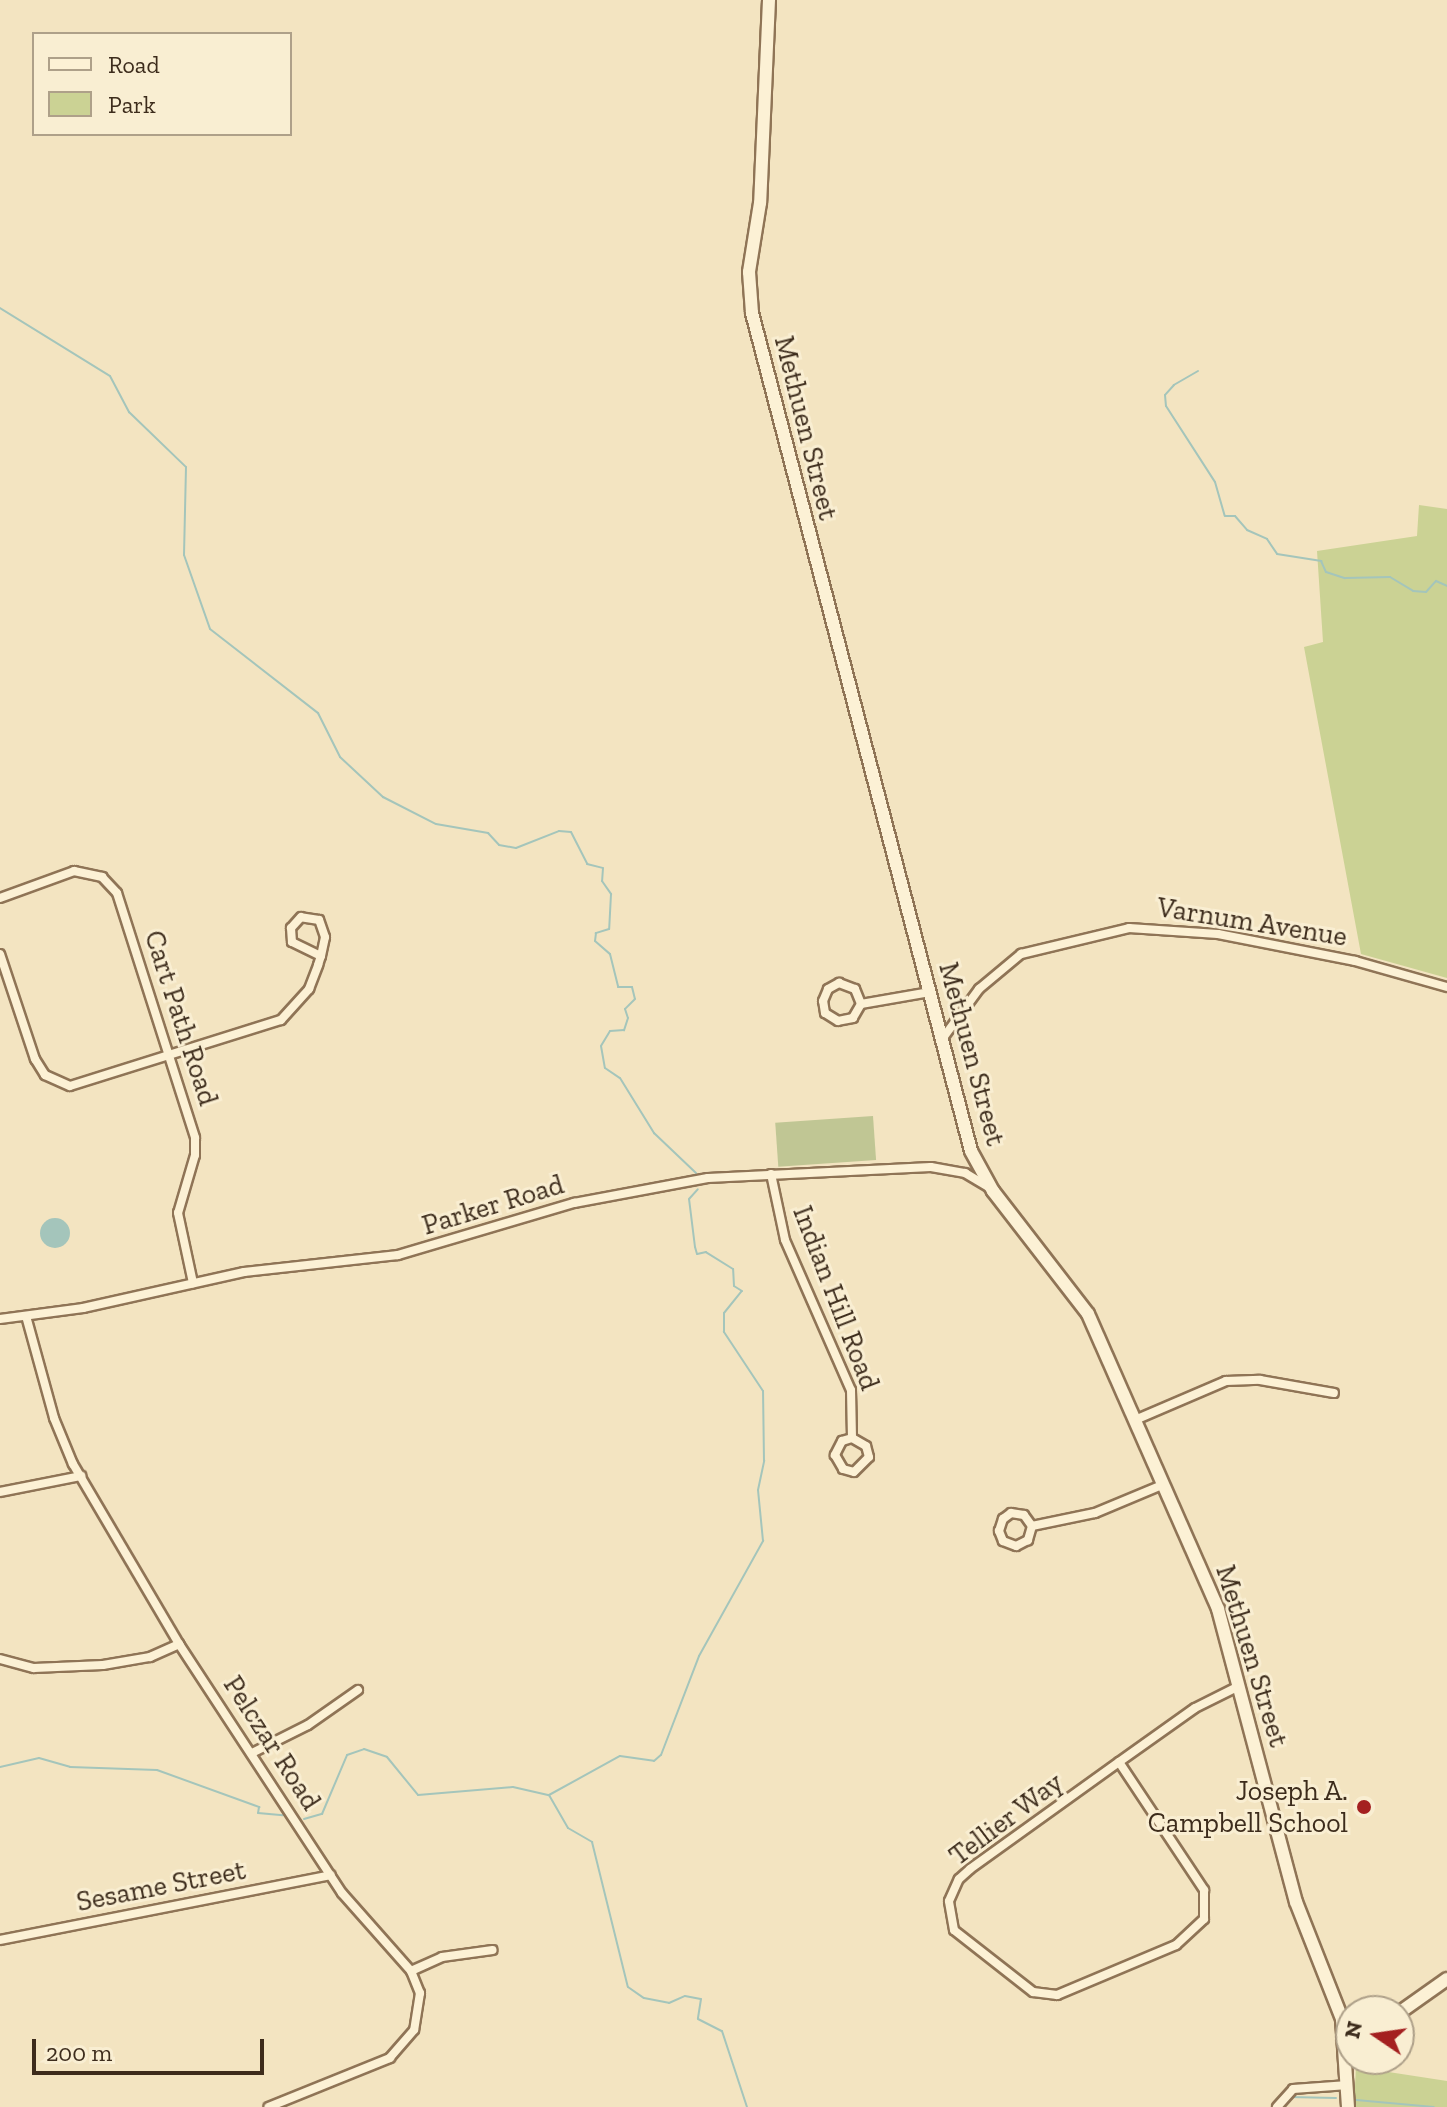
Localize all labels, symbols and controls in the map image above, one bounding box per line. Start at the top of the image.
legend [32,32,292,136]
text: Road [108,50,160,79]
text: Park [108,90,156,119]
street label: Methuen Street [767,333,845,523]
street label: Varnum Avenue [1154,890,1350,954]
street label: Cart Path Road [137,926,225,1110]
street label: Methuen Street [931,959,1013,1149]
street label: Parker Road [418,1168,568,1242]
street label: Indian Hill Road [785,1201,887,1395]
street label: Methuen Street [1208,1561,1296,1751]
street label: Pelczar Road [216,1669,328,1817]
street label: Tellier Way [942,1765,1070,1873]
place label: Joseph A. Campbell School [1148,1774,1348,1840]
marker: Joseph A. Campbell School [1355,1798,1373,1816]
street label: Sesame Street [74,1853,248,1919]
north arrow [1335,1995,1415,2075]
text: N [1338,2019,1368,2041]
scale bar [36,2023,268,2073]
text: 200 m [46,2038,112,2067]

